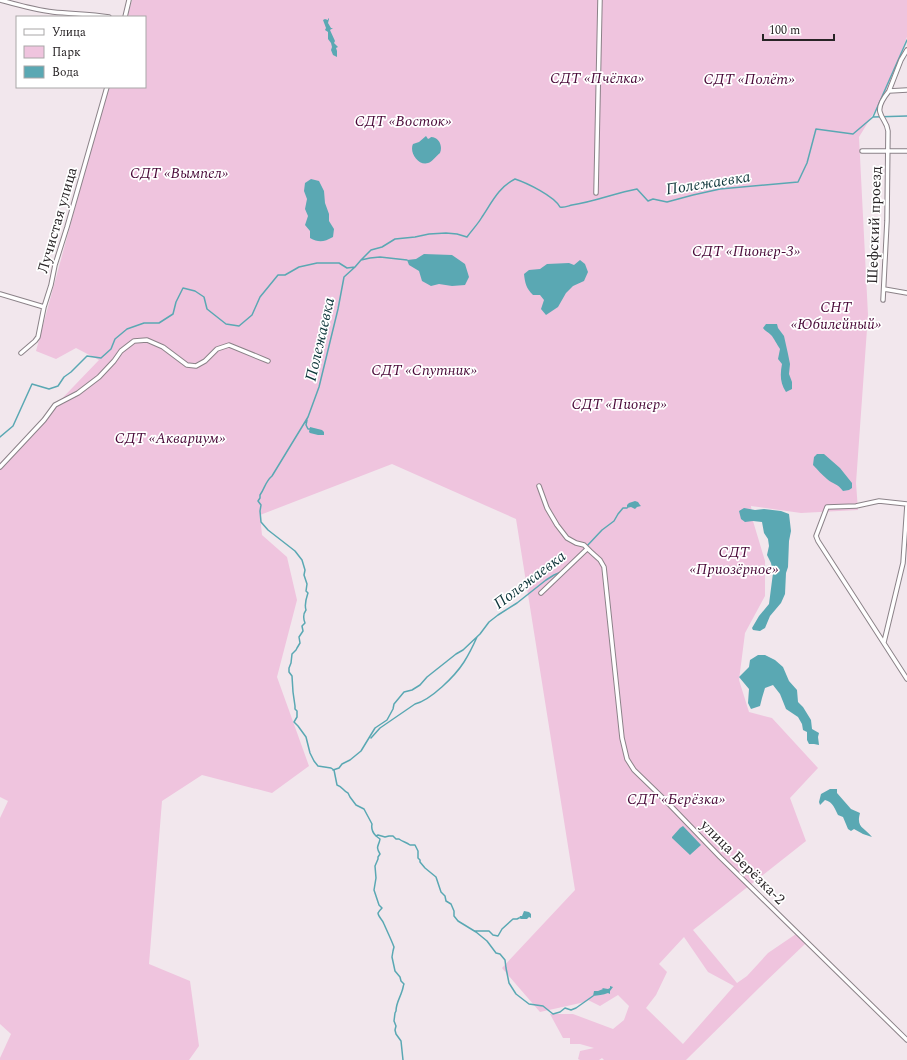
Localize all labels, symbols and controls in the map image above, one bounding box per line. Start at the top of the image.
legend [16,16,146,88]
scale bar [763,16,834,42]
text: 100 m [769,21,800,40]
text: Улица [52,23,86,42]
text: Парк [52,43,81,62]
text: Вода [52,63,79,82]
park label: СДТ «Пчёлка» [550,67,645,90]
park label: СДТ «Полёт» [704,68,795,91]
park label: СДТ «Восток» [355,110,452,133]
park label: СДТ «Вымпел» [130,162,229,185]
street label: Лучистая улица [31,164,84,276]
water label: Полежаевка [664,164,752,202]
street label: Шефский проезд [861,166,888,284]
park label: СДТ «Пионер-3» [692,240,801,263]
water label: Полежаевка [299,295,341,383]
park label: СНТ «Юбилейный» [791,296,882,336]
park label: СДТ «Спутник» [371,359,477,382]
park label: СДТ «Пионер» [571,393,667,416]
park label: СДТ «Аквариум» [115,427,226,450]
park label: СДТ «Приозёрное» [690,541,779,581]
water label: Полежаевка [488,545,571,615]
park label: СДТ «Берёзка» [627,788,726,811]
street label: улица Берёзка-2 [694,814,790,910]

